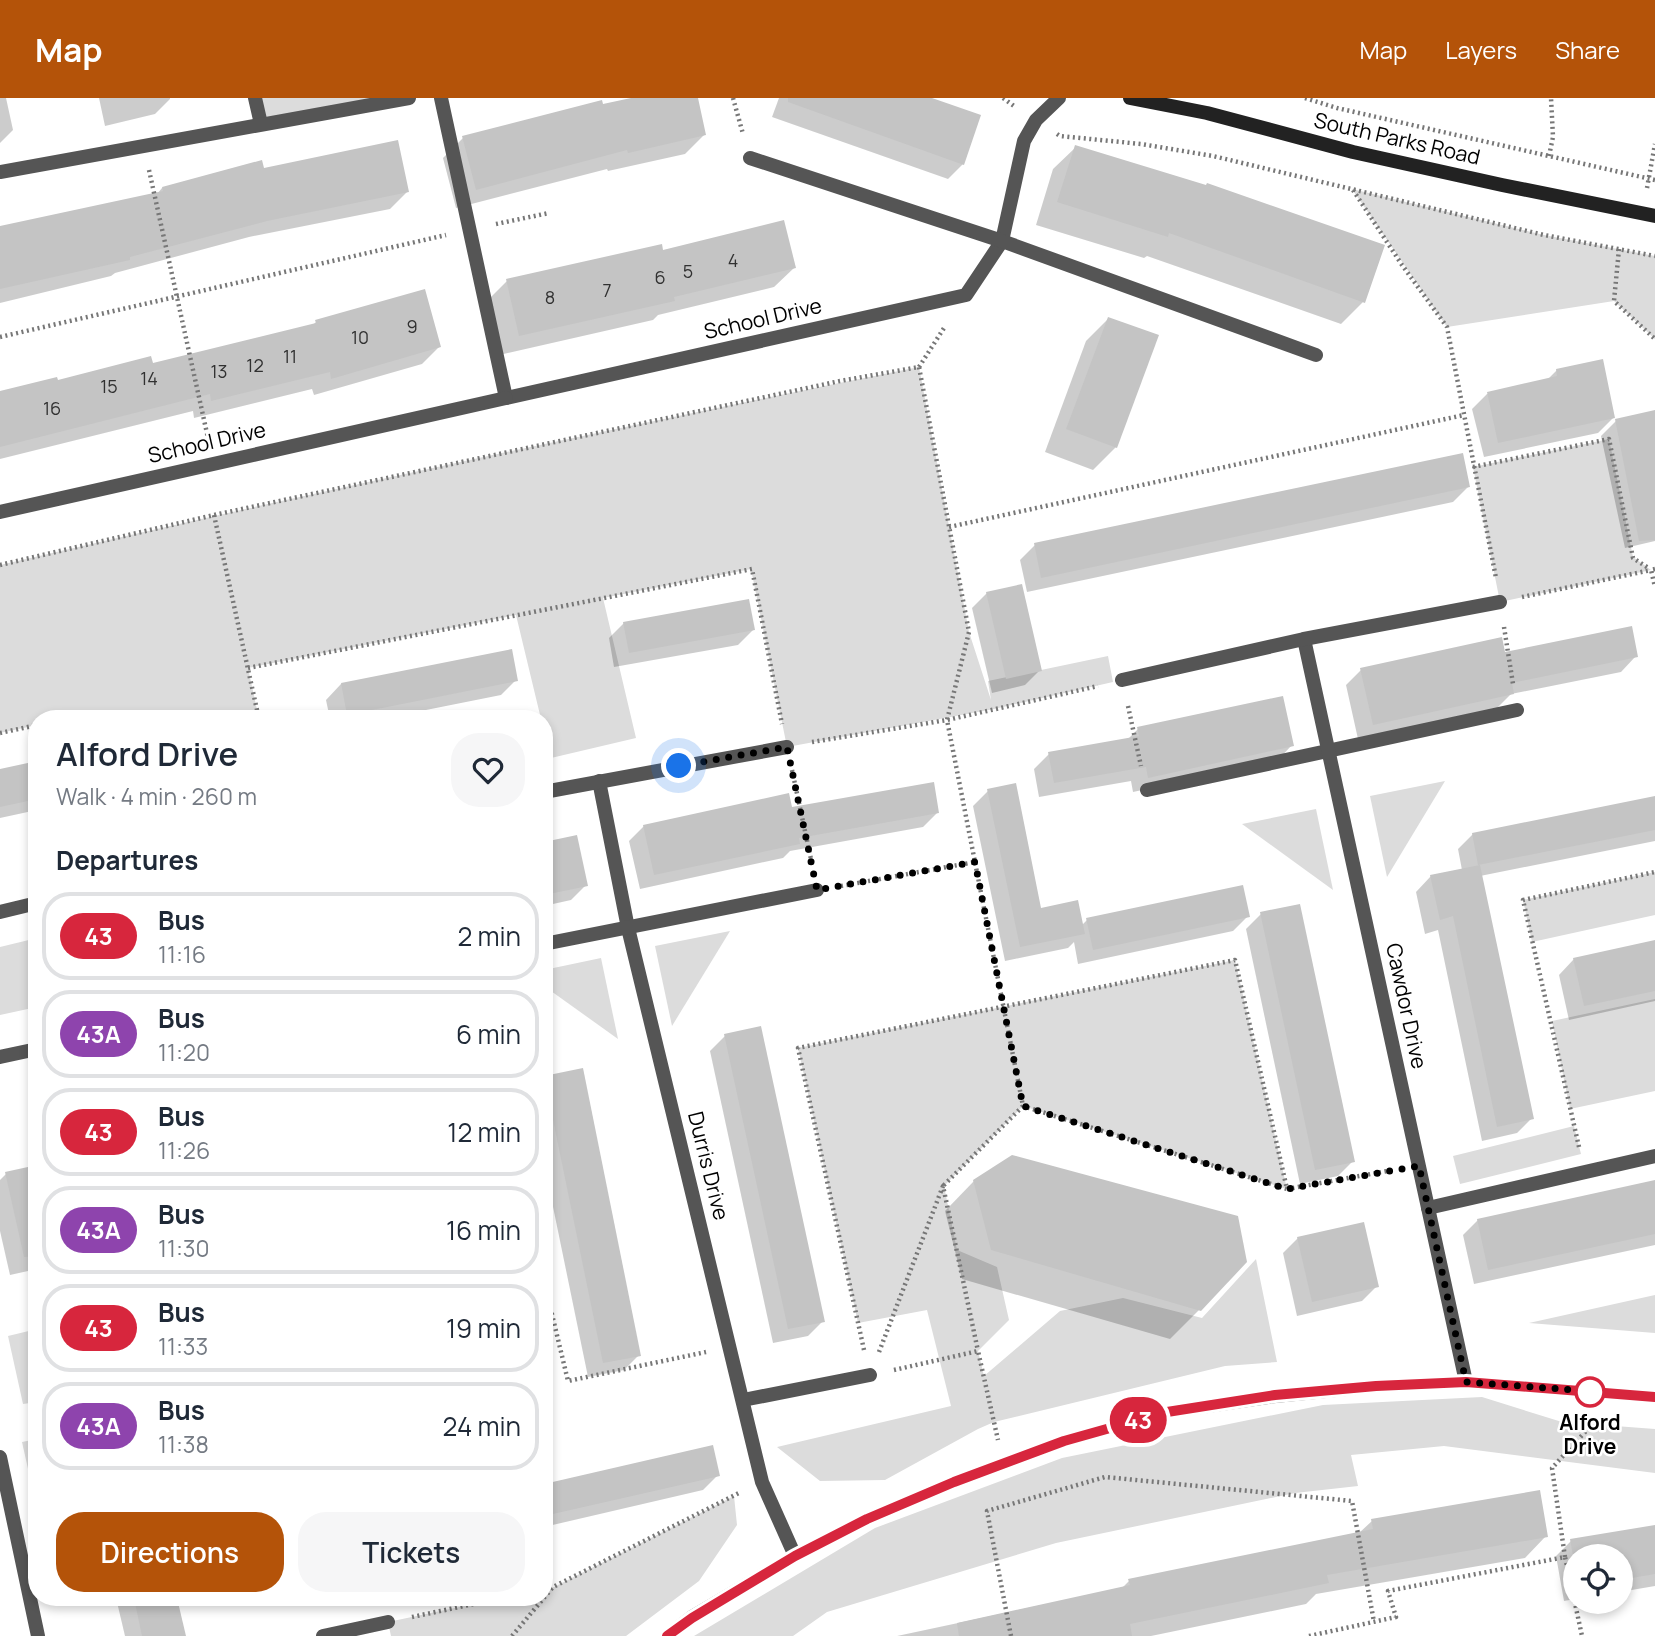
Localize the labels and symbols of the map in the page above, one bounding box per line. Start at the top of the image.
street label: South Parks Road [1311,105,1483,171]
house number: 4 [728,248,738,272]
house number: 5 [683,259,693,283]
house number: 6 [654,265,666,289]
house number: 7 [602,278,612,302]
house number: 8 [545,285,555,309]
street label: School Drive [701,291,824,345]
house number: 9 [406,314,418,338]
house number: 10 [351,325,369,349]
house number: 11 [283,344,297,368]
house number: 12 [246,353,264,377]
house number: 13 [211,359,227,383]
house number: 14 [140,366,158,390]
house number: 15 [100,374,118,398]
house number: 16 [43,396,61,420]
street label: School Drive [145,415,268,469]
your location [661,748,696,783]
street label: Cawdor Drive [1380,940,1434,1071]
street label: Durris Drive [682,1109,736,1223]
marker: Alford Drive [1575,1377,1605,1407]
line badge: 43 [1106,1397,1170,1443]
place label: Alford Drive [1559,1408,1621,1460]

